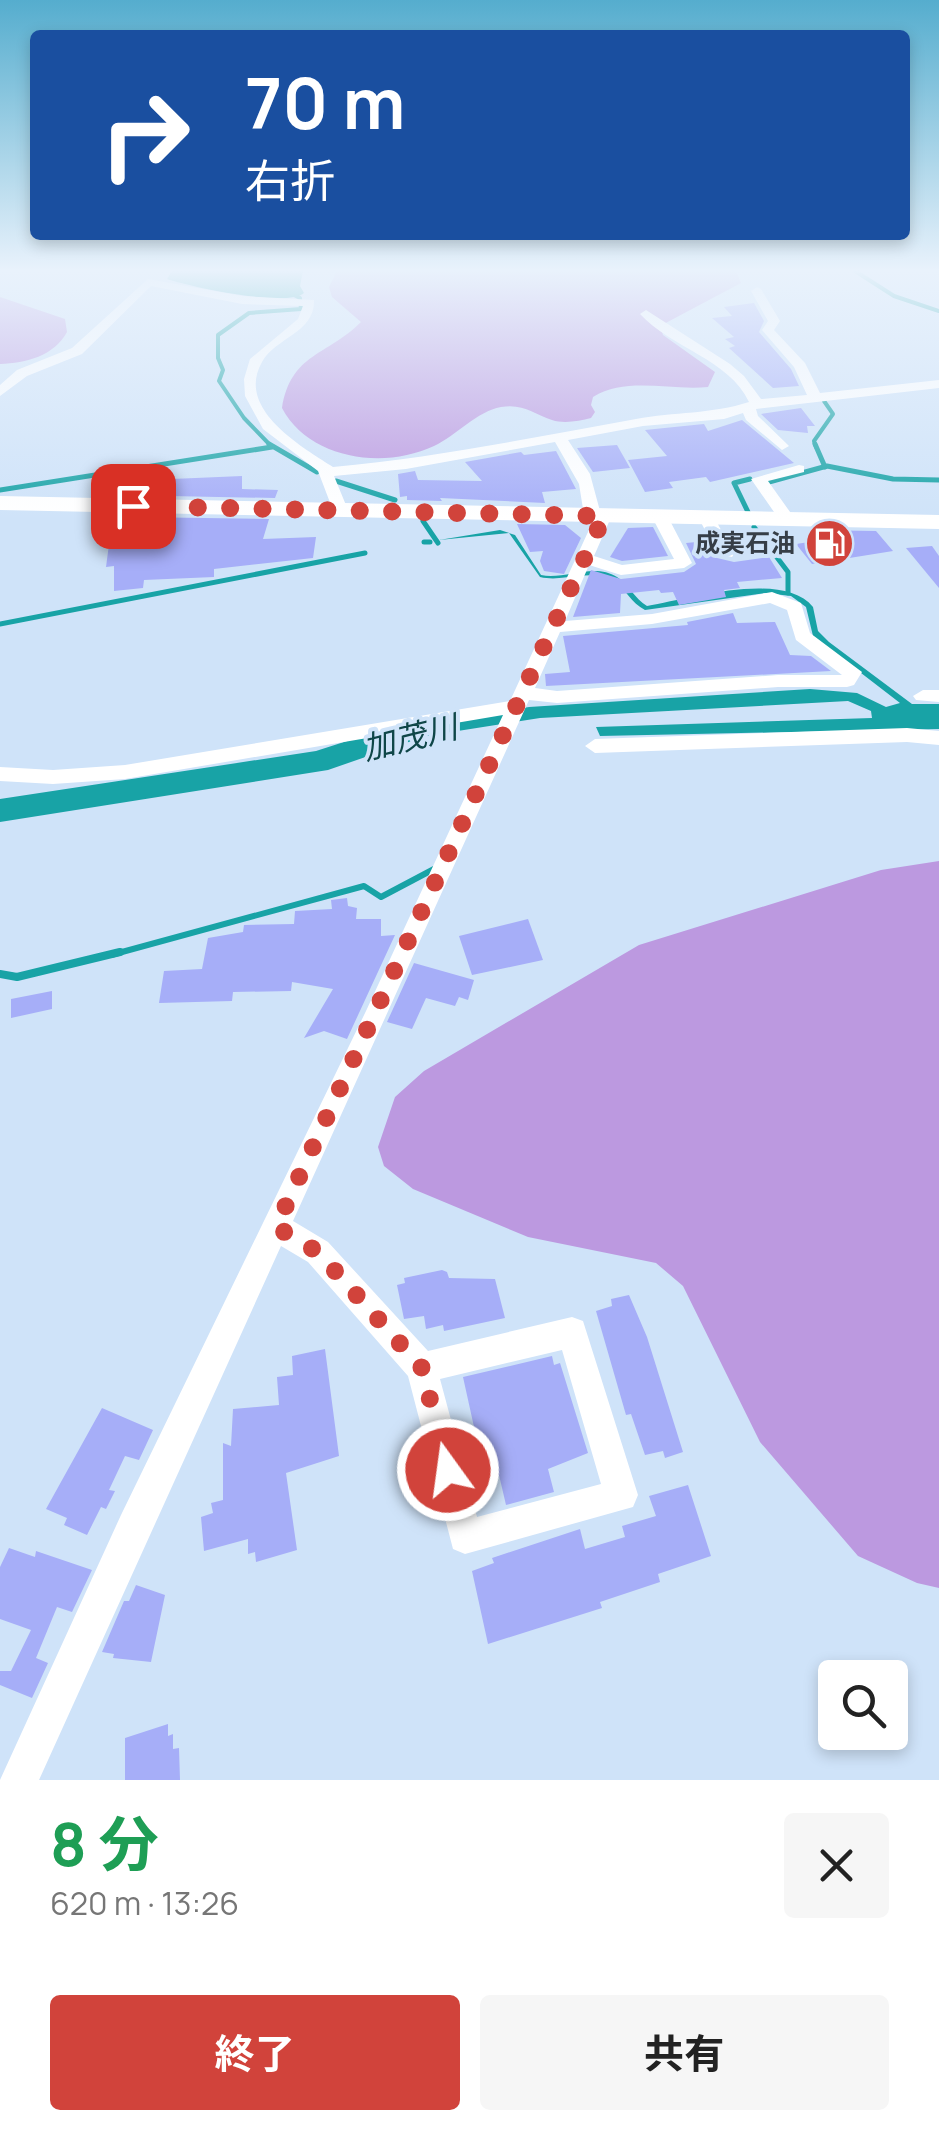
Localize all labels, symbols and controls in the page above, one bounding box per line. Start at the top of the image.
text: 70 m [245,54,405,150]
icon: right [80,70,210,200]
text: 右折 [245,149,335,211]
pin [91,464,176,549]
icon: arrive [106,479,161,534]
fuel station icon: 成実石油 [804,517,856,569]
place label: 成実石油 [695,525,795,560]
water label: 加茂川 [358,703,465,770]
position arrow [396,1418,500,1522]
map controls [818,1660,908,1750]
button: search [818,1660,908,1750]
text: 8 分 [50,1802,159,1884]
button: close [784,1813,889,1918]
text: 620 m · 13:26 [50,1881,239,1925]
button: 終了 [50,1995,460,2110]
button: 共有 [480,1995,889,2110]

